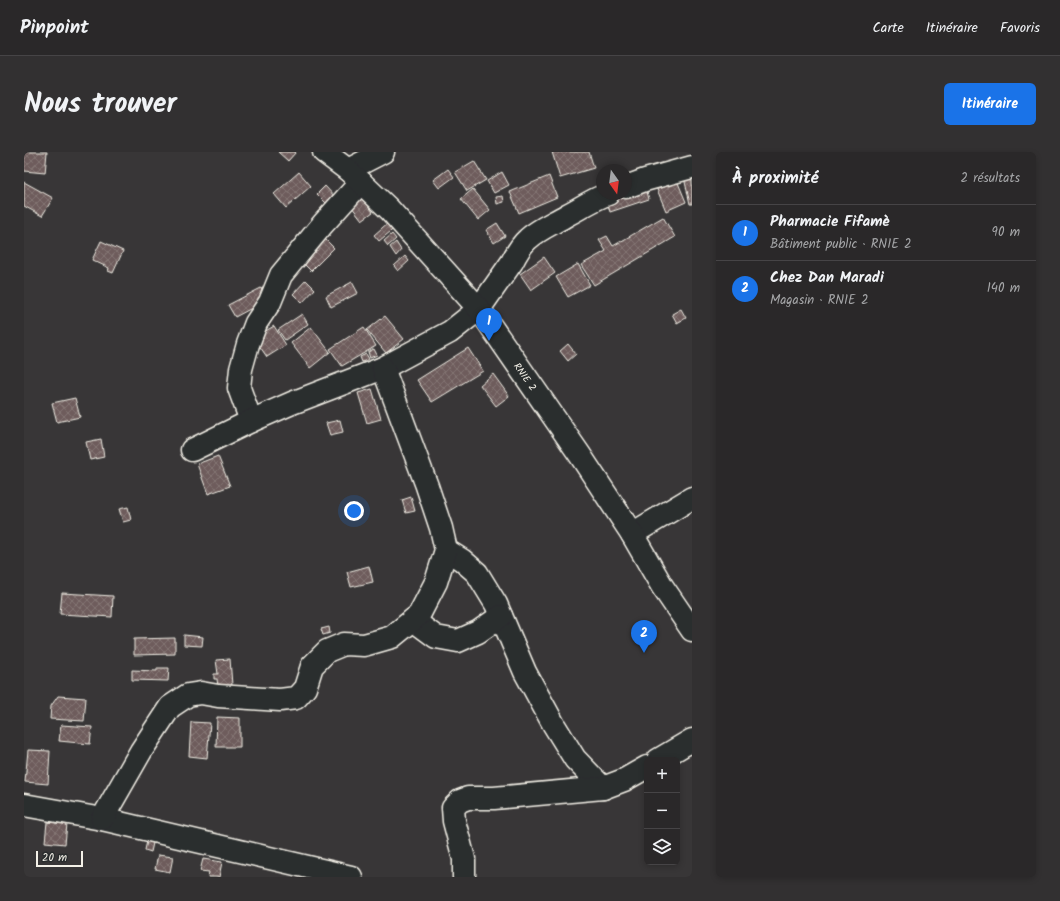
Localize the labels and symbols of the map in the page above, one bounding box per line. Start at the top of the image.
north arrow [596,164,632,200]
pin: 1 [476,308,502,341]
street label: RNIE 2 [509,359,540,395]
your location [344,501,364,521]
pin: 2 [631,620,657,653]
scale bar [36,849,83,868]

